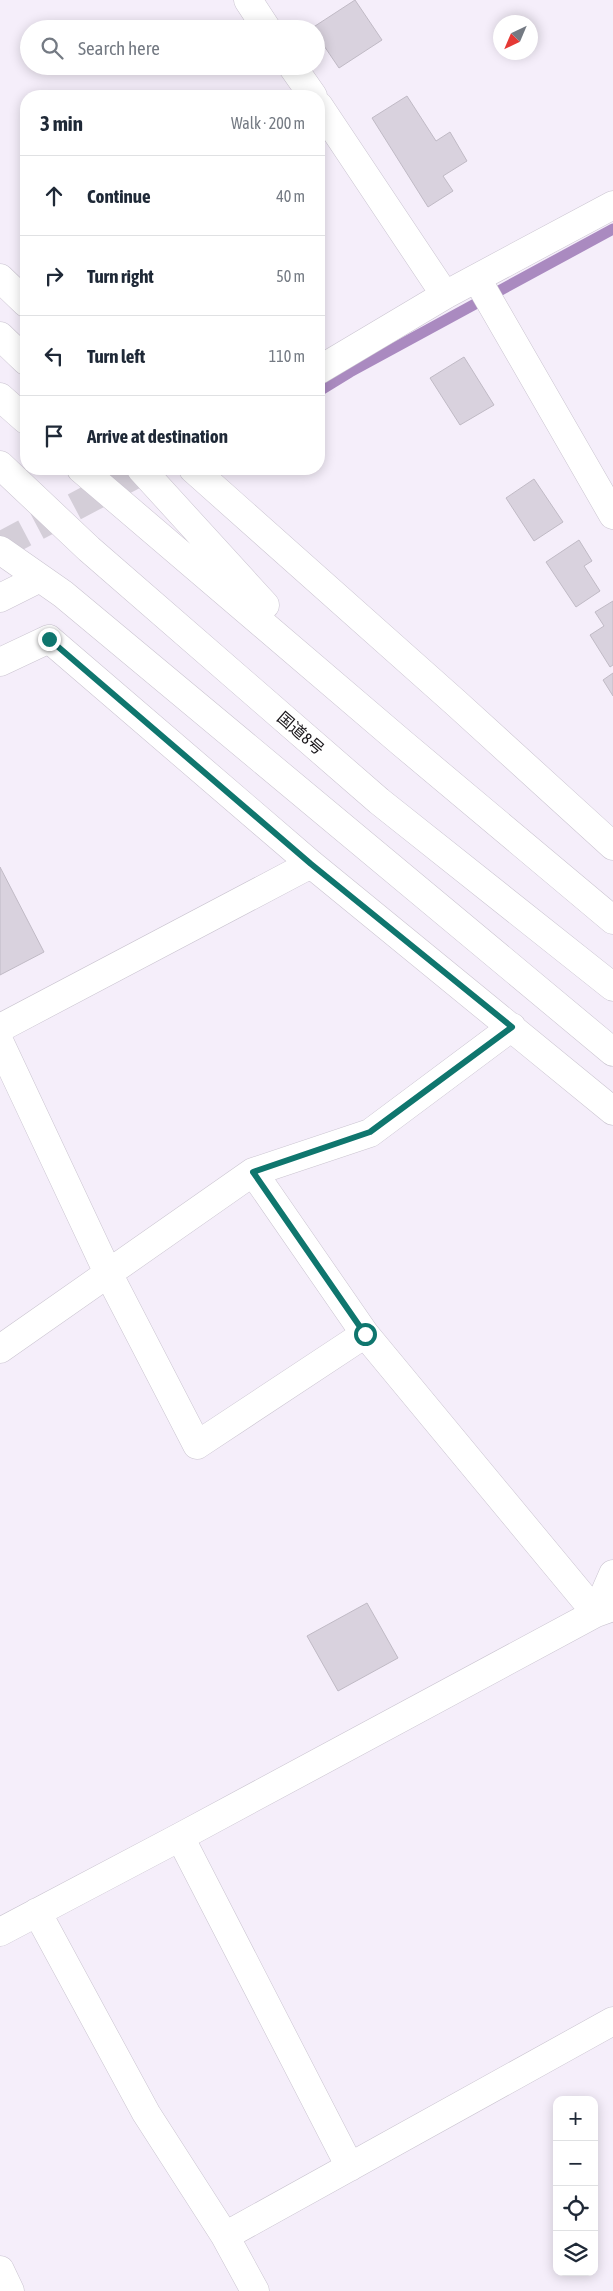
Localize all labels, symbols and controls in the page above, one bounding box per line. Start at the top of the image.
north arrow [493,15,538,60]
search box [20,20,325,75]
icon: search [38,34,66,62]
text: Search here [78,37,160,59]
text: 3 min [40,111,83,135]
text: Walk · 200 m [231,114,305,132]
icon: ahead [40,182,68,210]
text: Continue [87,185,151,207]
text: 40 m [276,187,305,205]
icon: right [40,262,68,290]
text: Turn right [87,265,154,287]
text: 50 m [276,267,305,285]
icon: left [40,342,68,370]
text: Turn left [87,345,145,367]
text: 110 m [269,347,305,365]
icon: arrive [40,422,68,450]
text: Arrive at destination [87,425,228,447]
route end [38,628,61,651]
street label: 国道8号 [274,708,328,758]
route start [354,1323,377,1346]
map controls [553,2096,598,2276]
button: + [553,2096,598,2141]
button: − [553,2141,598,2186]
button: locate [553,2186,598,2231]
button: layers [553,2231,598,2276]

